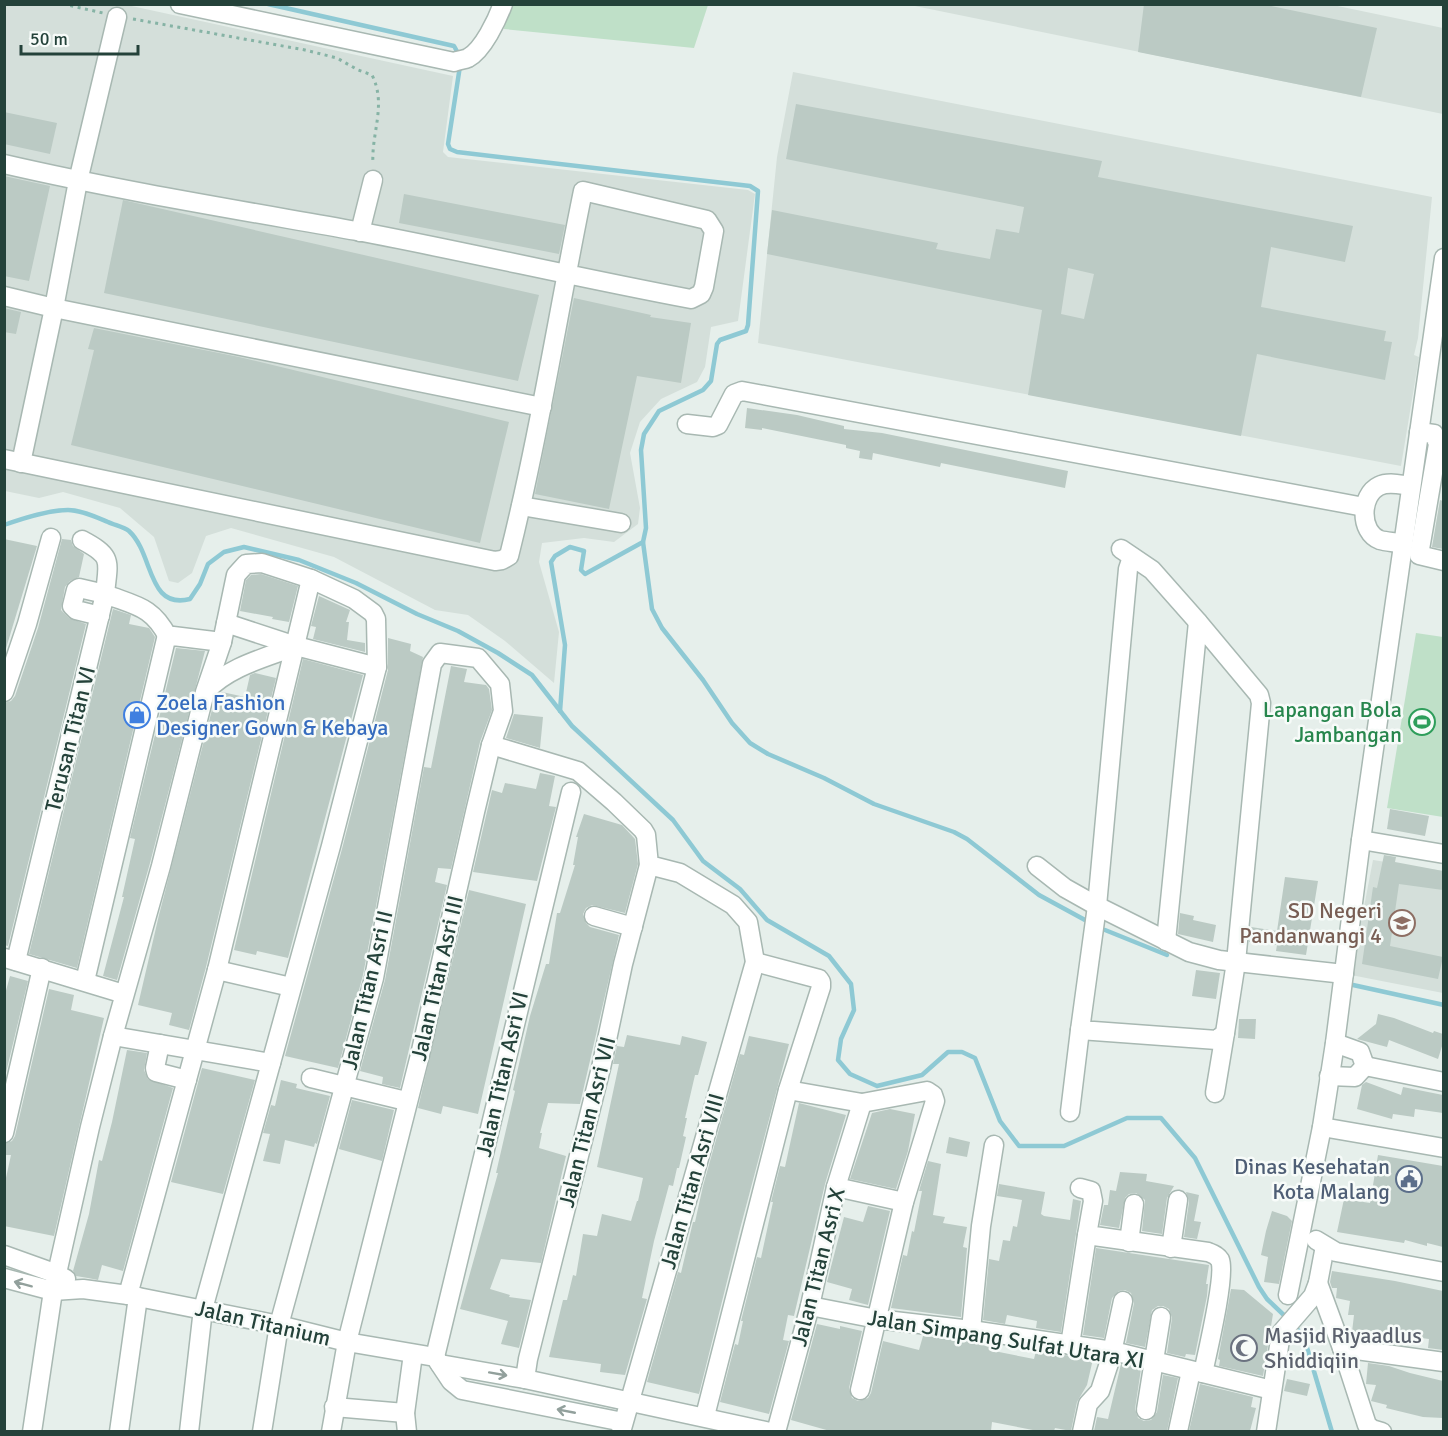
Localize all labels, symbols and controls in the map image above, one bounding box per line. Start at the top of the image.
scale bar [21,18,138,56]
text: 50 m [30,28,68,50]
street label: Terusan Titan VI [39,663,101,815]
place label: Zoela Fashion Designer Gown & Kebaya [156,689,389,741]
place label: Lapangan Bola Jambangan [1263,696,1402,748]
shop icon: Zoela Fashion Designer Gown & Kebaya [122,700,152,730]
sports icon: Lapangan Bola Jambangan [1407,707,1437,737]
street label: Jalan Titan Asri III [405,893,469,1063]
place label: SD Negeri Pandanwangi 4 [1239,897,1382,949]
street label: Jalan Titan Asri II [336,908,398,1072]
school or university icon: SD Negeri Pandanwangi 4 [1387,908,1417,938]
street label: Jalan Titan Asri VI [470,989,534,1159]
street label: Jalan Titan Asri VII [553,1034,621,1210]
street label: Jalan Titan Asri VIII [654,1090,730,1272]
place label: Dinas Kesehatan Kota Malang [1234,1153,1390,1205]
public building icon: Dinas Kesehatan Kota Malang [1394,1164,1424,1194]
street label: Jalan Titan Asri X [785,1185,851,1349]
one-way arrow [13,1278,32,1289]
street label: Jalan Titanium [193,1294,333,1352]
street label: Jalan Simpang Sulfat Utara XI [866,1304,1146,1374]
place label: Masjid Riyaadlus Shiddiqiin [1264,1322,1422,1374]
mosque icon: Masjid Riyaadlus Shiddiqiin [1229,1333,1259,1363]
one-way arrow [488,1369,507,1380]
one-way arrow [557,1405,576,1416]

